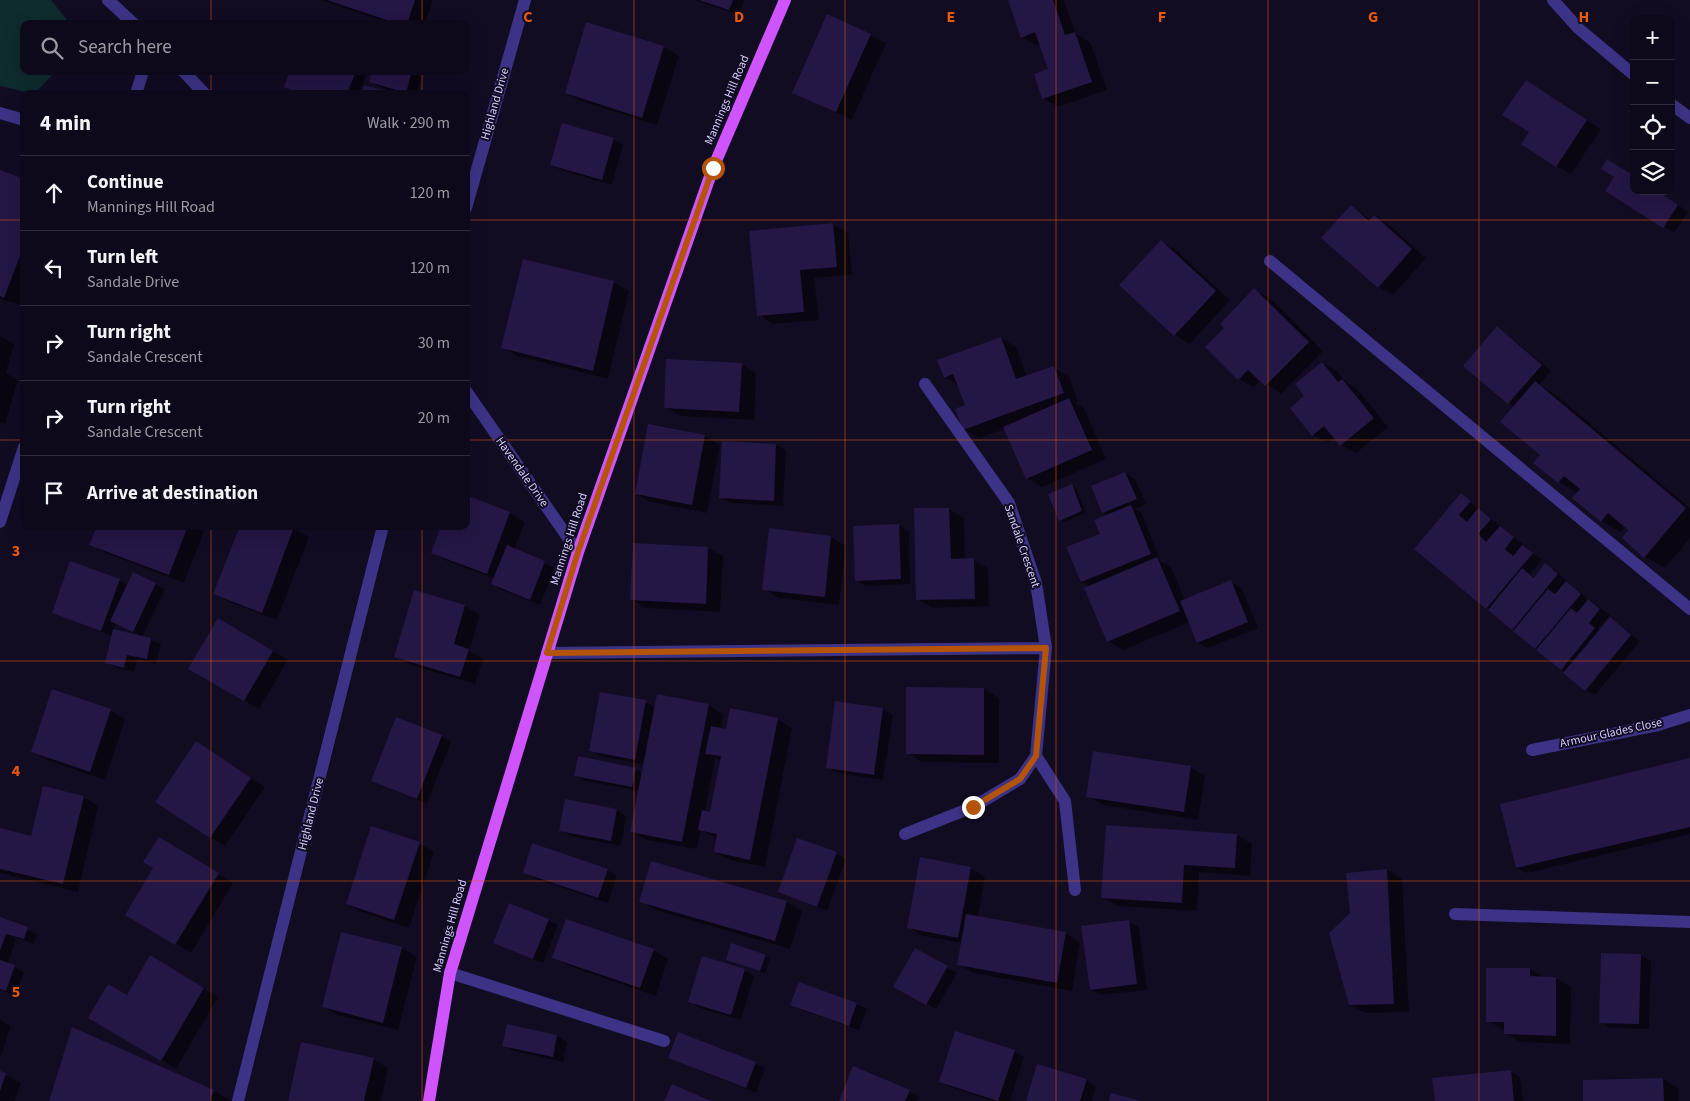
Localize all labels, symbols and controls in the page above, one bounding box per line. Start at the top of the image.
text: C [523,6,533,28]
text: D [734,6,744,28]
text: E [947,6,955,28]
text: F [1158,6,1166,28]
text: G [1368,6,1378,28]
text: H [1579,6,1589,28]
map controls [1630,15,1675,195]
button: + [1630,15,1675,60]
search box [20,20,470,75]
icon: search [38,34,66,62]
text: Search here [78,34,172,61]
street label: Mannings Hill Road [700,53,754,147]
button: − [1630,60,1675,105]
street label: Highland Drive [477,66,513,142]
button: locate [1630,105,1675,150]
text: 4 min [40,108,91,138]
text: Walk · 290 m [367,112,450,134]
button: layers [1630,150,1675,195]
route start [702,157,725,180]
text: Continue [87,169,164,196]
icon: ahead [40,179,68,207]
text: 120 m [410,182,450,204]
text: Mannings Hill Road [87,196,215,218]
text: Turn left [87,244,158,271]
icon: left [40,254,68,282]
text: 120 m [410,257,450,279]
text: Sandale Drive [87,271,179,293]
text: Turn right [87,319,171,346]
icon: right [40,329,68,357]
text: 30 m [418,332,450,354]
text: Sandale Crescent [87,346,203,368]
text: Turn right [87,394,171,421]
icon: right [40,404,68,432]
text: 20 m [418,407,450,429]
text: Sandale Crescent [87,421,203,443]
street label: Havendale Drive [491,434,553,511]
icon: arrive [40,479,68,507]
text: Arrive at destination [87,480,258,507]
street label: Mannings Hill Road [546,491,592,587]
street label: Sandale Crescent [1000,502,1044,590]
text: 3 [12,540,20,562]
street label: Armour Glades Close [1558,714,1664,752]
text: 4 [12,760,21,782]
street label: Highland Drive [294,776,328,852]
route end [962,796,985,819]
street label: Mannings Hill Road [429,878,471,974]
text: 5 [12,981,20,1003]

